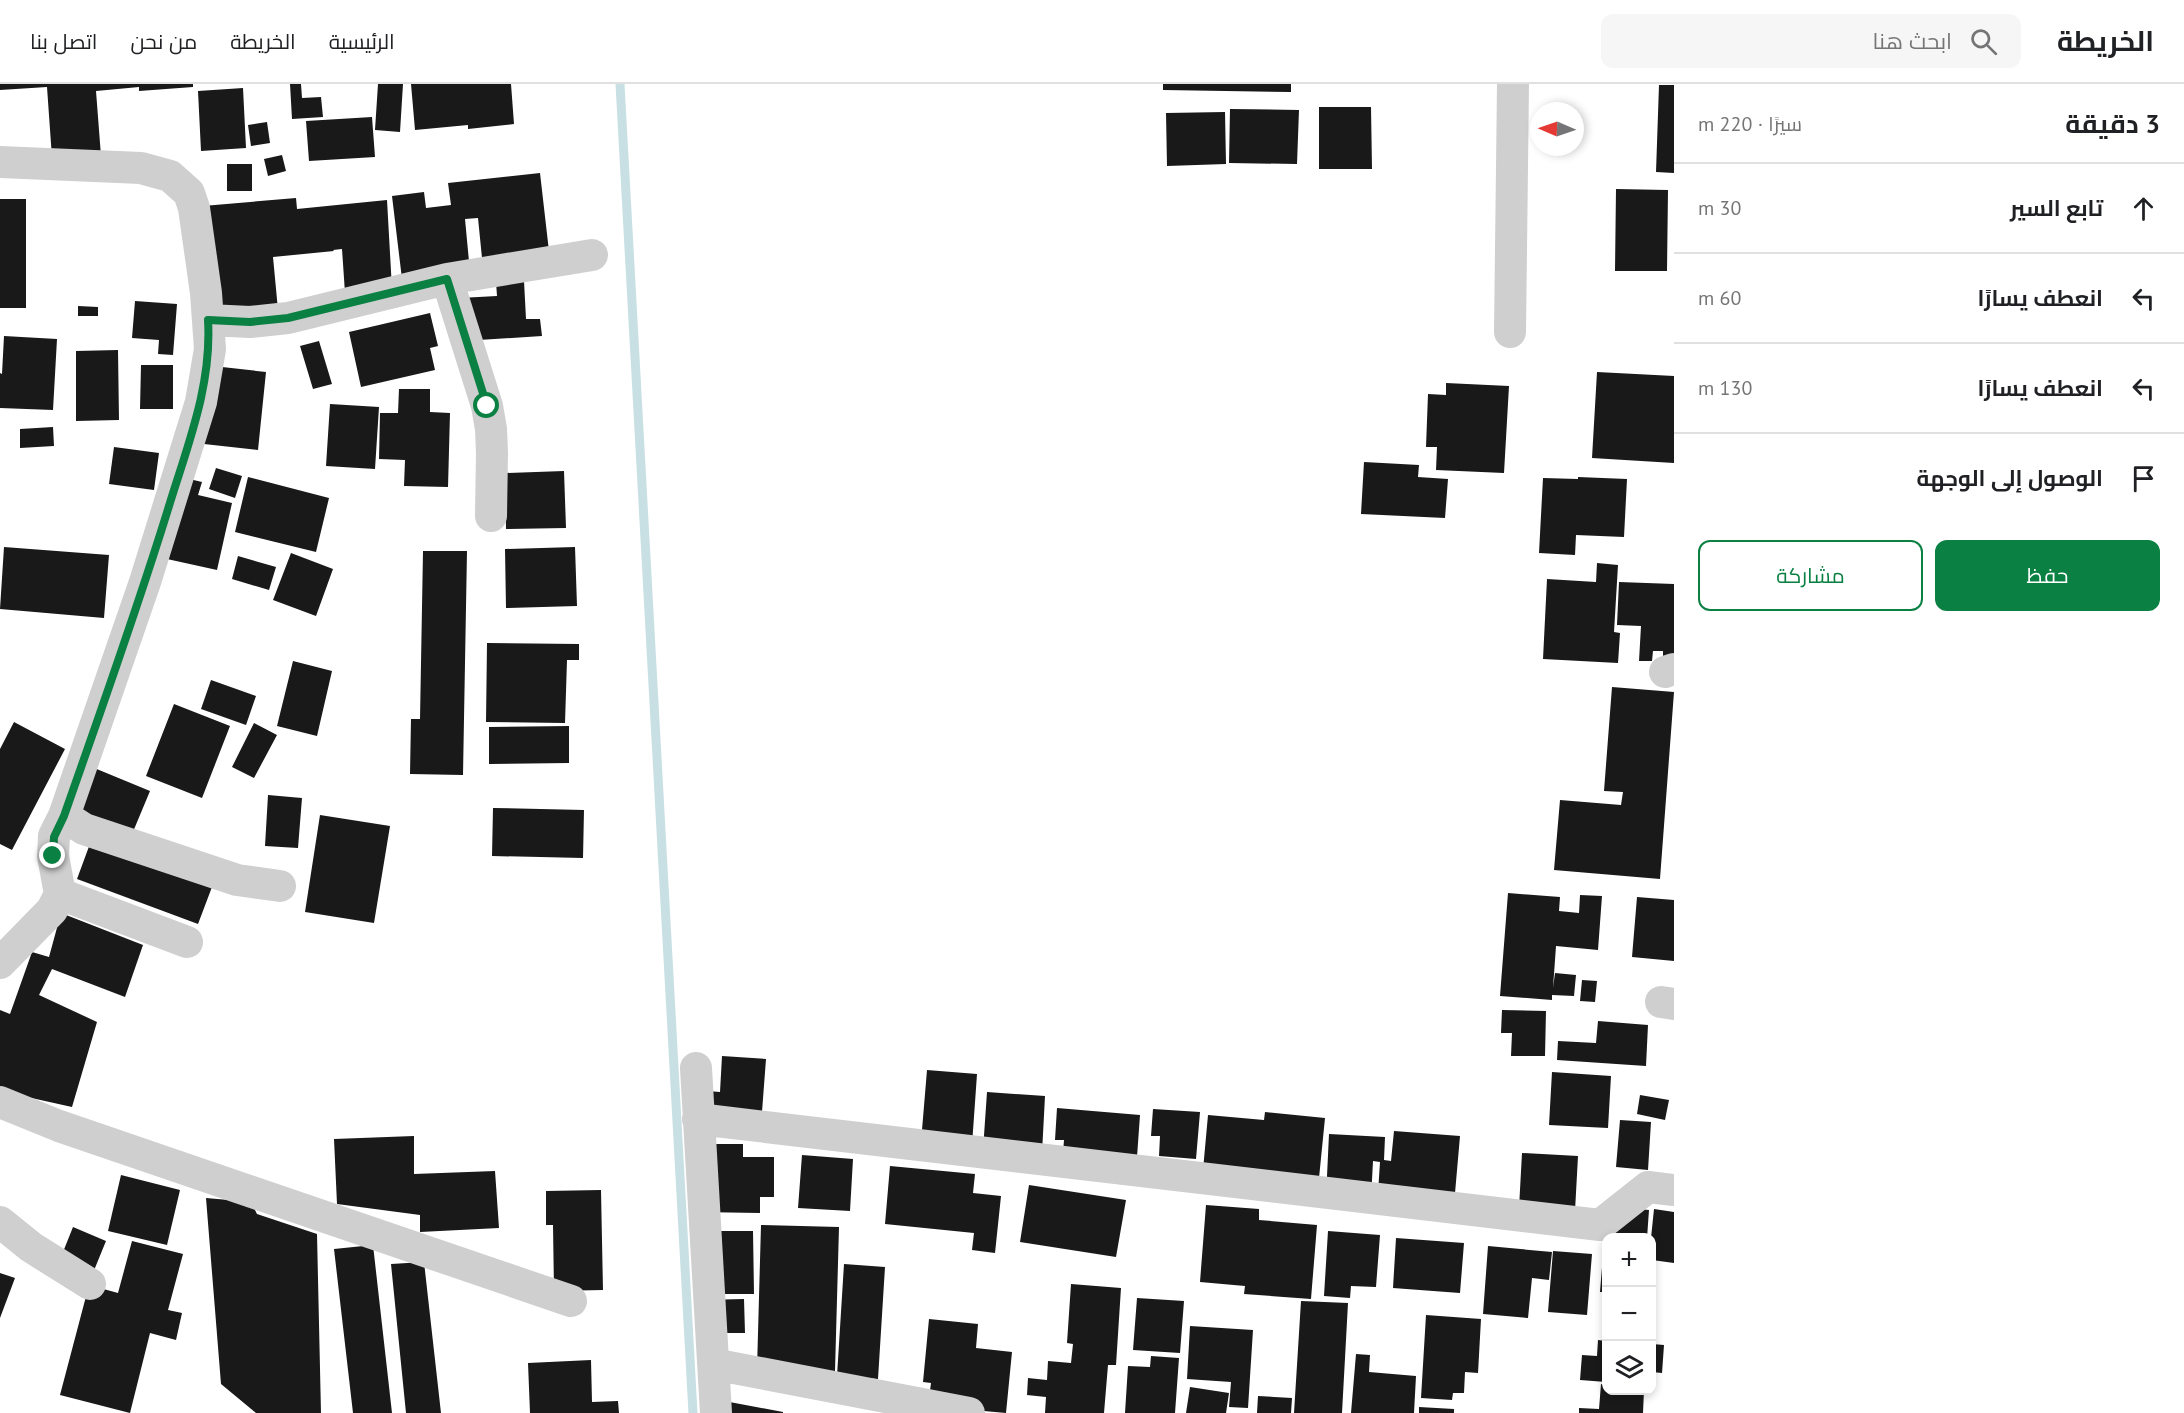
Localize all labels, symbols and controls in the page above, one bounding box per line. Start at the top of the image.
search box [1601,14,2021,68]
text: الخريطة [2057,22,2154,59]
icon: search [1967,25,2000,58]
text: ابحث هنا [1873,27,1952,55]
text: اتصل بنا [30,28,97,55]
text: من نحن [130,28,197,55]
text: الخريطة [230,28,296,55]
text: الرئيسية [329,28,395,55]
north arrow [1530,102,1584,156]
text: 3 دقيقة [2065,107,2160,140]
text: سيرًا · 220 m [1698,111,1802,137]
icon: ahead [2127,192,2160,225]
text: تابع السير [2010,194,2103,222]
text: 30 m [1698,195,1741,221]
icon: left [2127,282,2160,315]
text: انعطف يسارًا [1977,284,2103,312]
text: 60 m [1698,285,1741,311]
icon: left [2127,372,2160,405]
text: انعطف يسارًا [1977,374,2103,402]
text: 130 m [1698,375,1752,401]
route start [473,392,499,418]
icon: arrive [2127,462,2160,495]
text: الوصول إلى الوجهة [1917,464,2103,492]
button: مشاركة [1698,540,1923,611]
button: حفظ [1935,540,2160,611]
route end [39,842,65,868]
map controls [1602,1233,1656,1395]
button: + [1602,1233,1656,1287]
button: − [1602,1287,1656,1341]
button: layers [1602,1341,1656,1395]

